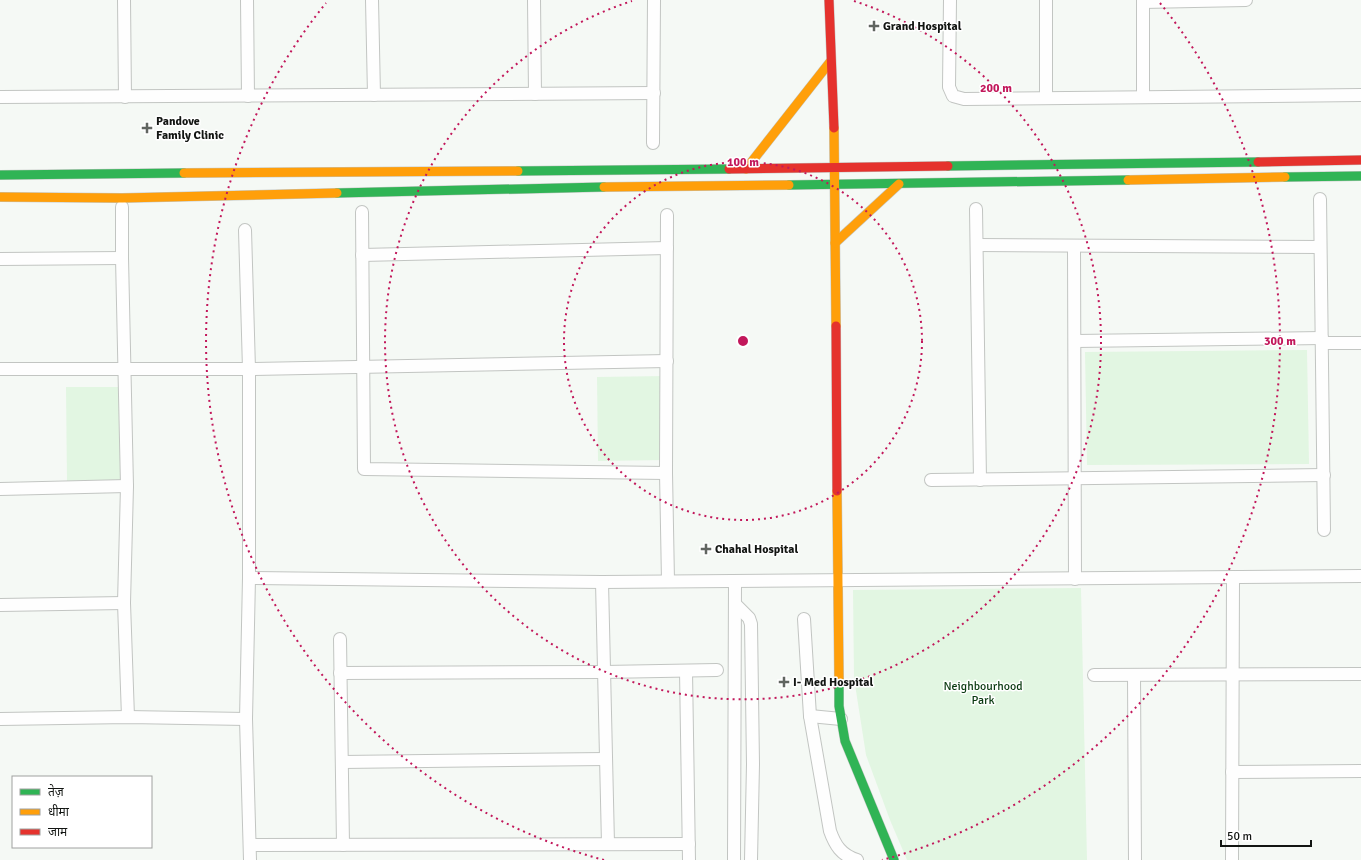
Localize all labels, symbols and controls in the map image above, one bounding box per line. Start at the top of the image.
place label: Grand Hospital [883,19,962,34]
marker: Grand Hospital [868,20,880,32]
text: 200 m [980,81,1012,96]
place label: Pandove Family Clinic [156,114,224,143]
marker: Pandove Family Clinic [141,122,153,134]
text: 100 m [727,155,759,170]
centre of rings [736,334,750,348]
text: 300 m [1264,334,1296,349]
place label: Chahal Hospital [715,542,798,557]
marker: Chahal Hospital [700,543,712,555]
place label: I- Med Hospital [793,675,873,690]
marker: I- Med Hospital [778,676,790,688]
park label: Neighbourhood Park [943,679,1023,708]
legend [12,776,152,848]
text: तेज़ [48,784,65,800]
text: धीमा [48,804,70,820]
scale bar [1221,822,1311,848]
text: जाम [48,825,68,840]
text: 50 m [1227,829,1252,844]

